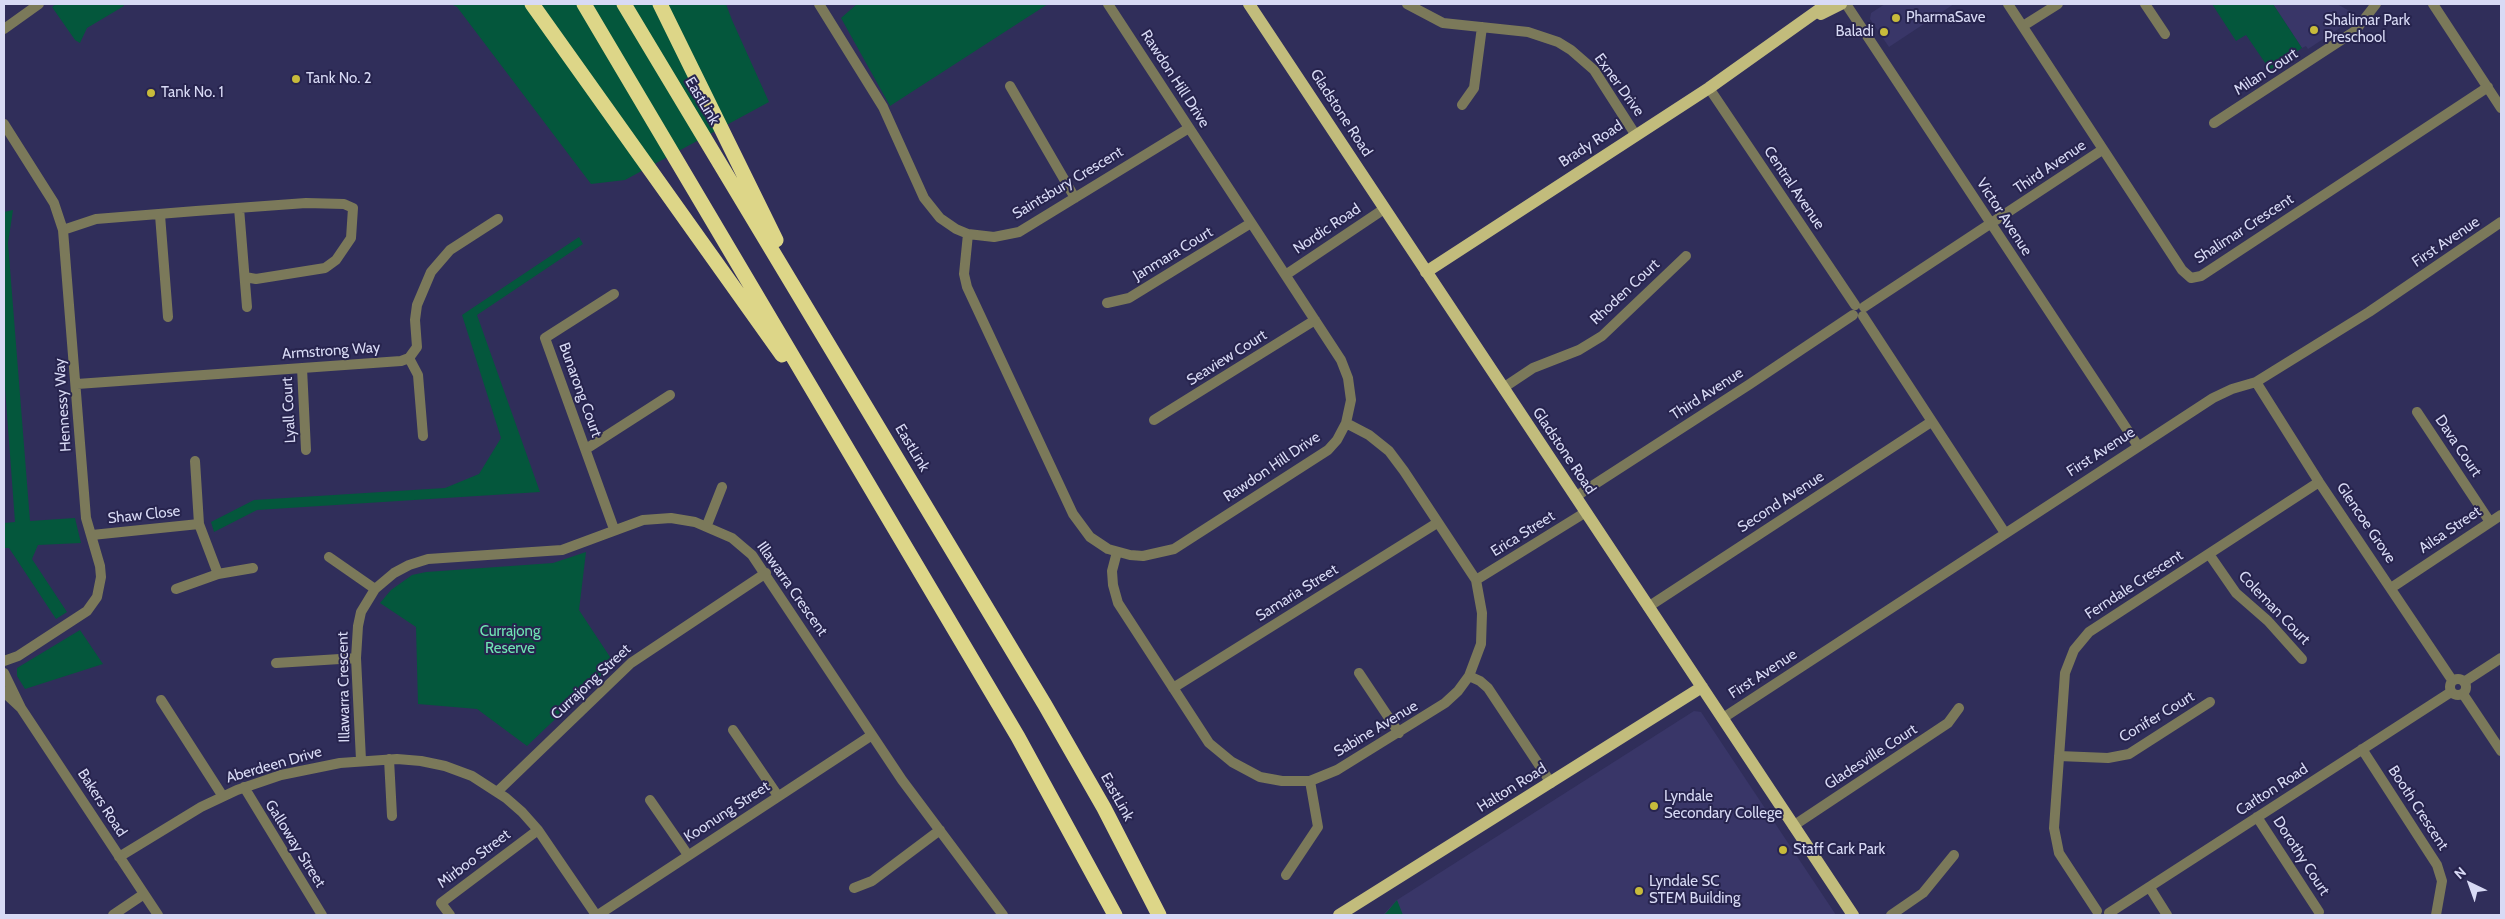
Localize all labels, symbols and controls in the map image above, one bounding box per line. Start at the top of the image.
place label: PharmaSave [1906,9,1985,27]
marker: PharmaSave [1890,12,1902,24]
place label: Shalimar Park Preschool [2324,12,2410,47]
place label: Baladi [1836,23,1874,41]
marker: Shalimar Park Preschool [2308,24,2320,36]
marker: Baladi [1878,26,1890,38]
street label: Rawdon Hill Drive [1137,27,1213,131]
street label: Milan Court [2231,45,2301,99]
street label: Exner Drive [1590,50,1648,120]
street label: Gladstone Road [1306,66,1376,160]
place label: Tank No. 2 [306,70,372,88]
marker: Tank No. 2 [290,73,302,85]
street label: EastLink [681,74,723,128]
place label: Tank No. 1 [161,84,224,102]
marker: Tank No. 1 [145,87,157,99]
street label: Brady Road [1556,117,1626,171]
street label: Third Avenue [2011,136,2089,198]
street label: Saintsbury Crescent [1009,143,1127,223]
street label: Central Avenue [1760,143,1828,233]
street label: Victor Avenue [1972,175,2036,259]
street label: Shalimar Crescent [2191,190,2297,268]
street label: Nordic Road [1290,200,1364,258]
street label: First Avenue [2409,213,2483,271]
street label: Janmara Court [1130,223,1216,285]
street label: Rhoden Court [1587,255,1663,329]
street label: Seaview Court [1184,326,1270,390]
street label: Armstrong Way [281,339,381,363]
street label: Bunarong Court [555,340,605,440]
street label: Hennessy Way [51,358,75,452]
street label: Third Avenue [1667,364,1747,424]
street label: Lyall Court [278,376,300,444]
street label: Gladstone Road [1528,404,1600,498]
street label: Dava Court [2431,412,2485,480]
street label: EastLink [891,421,933,475]
street label: First Avenue [2063,423,2139,481]
street label: Rawdon Hill Drive [1220,428,1324,506]
street label: Second Avenue [1735,467,1827,537]
street label: Glencoe Grove [2333,479,2399,567]
street label: Shaw Close [107,502,181,528]
street label: Ailsa Street [2415,503,2485,557]
street label: Erica Street [1488,507,1558,561]
street label: Illawarra Crescent [753,538,831,640]
street label: Ferndale Crescent [2082,547,2186,623]
street label: Samaria Street [1253,561,1341,625]
street label: Coleman Court [2234,567,2314,649]
park label: Currajong Reserve [480,623,540,658]
street label: Illawarra Crescent [334,631,354,743]
street label: Currajong Street [547,640,635,724]
street label: First Avenue [1725,645,1801,703]
street label: Conifer Court [2116,688,2198,746]
street label: Sabine Avenue [1331,697,1421,761]
street label: Gladesville Court [1821,720,1921,794]
street label: Aberdeen Drive [224,743,324,787]
street label: Halton Road [1474,760,1550,816]
street label: Carlton Road [2233,760,2311,820]
street label: Booth Crescent [2384,762,2452,854]
street label: Bakers Road [73,766,131,840]
street label: EastLink [1096,770,1138,824]
street label: Koonung Street [681,778,773,846]
place label: Lyndale Secondary College [1664,788,1782,823]
street label: Galloway Street [261,797,329,891]
marker: Lyndale Secondary College [1648,800,1660,812]
street label: Dorothy Court [2269,813,2333,899]
street label: Mirboo Street [434,826,514,892]
place label: Staff Cark Park [1793,841,1885,859]
marker: Staff Cark Park [1777,844,1789,856]
north arrow [2445,859,2495,909]
text: N [2450,863,2470,883]
place label: Lyndale SC STEM Building [1649,873,1740,908]
marker: Lyndale SC STEM Building [1633,885,1645,897]

